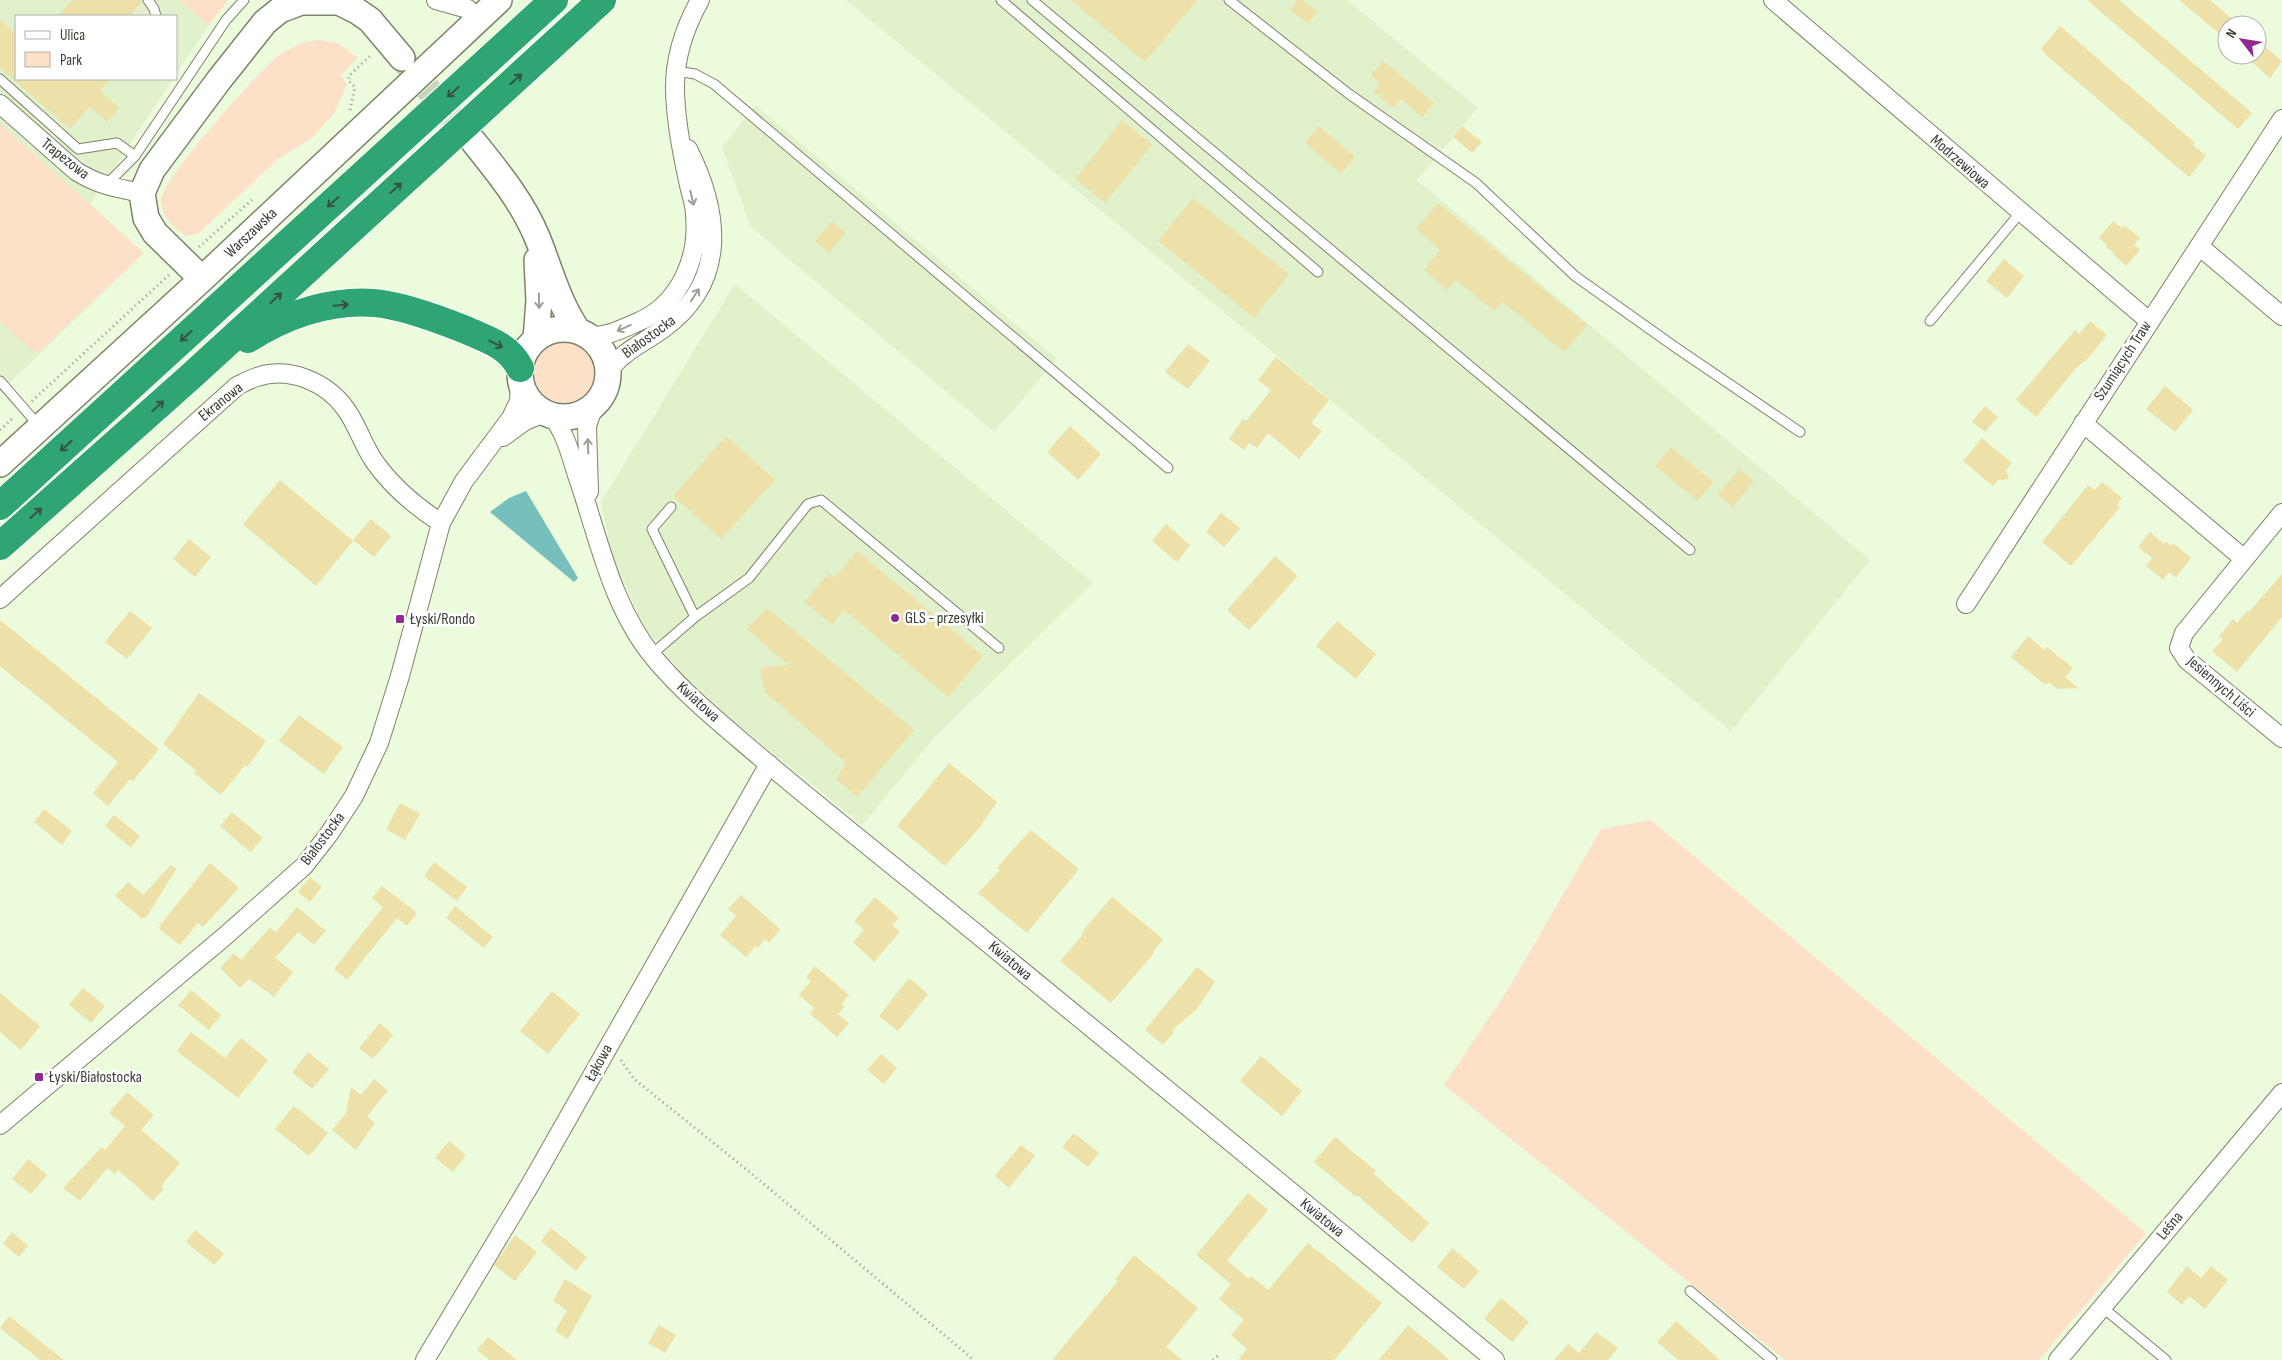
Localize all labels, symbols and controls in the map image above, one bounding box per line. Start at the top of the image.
legend [15,15,178,80]
north arrow [2217,15,2267,65]
text: Ulica [60,26,85,45]
text: N [2222,26,2240,41]
text: Park [60,51,82,70]
one-way arrow [509,73,522,84]
one-way arrow [447,86,460,98]
street label: Modrzewiowa [1926,131,1994,193]
street label: Trapezowa [37,134,93,184]
one-way arrow [390,182,403,194]
one-way arrow [688,190,697,206]
one-way arrow [327,196,340,208]
street label: Warszawska [221,204,281,262]
one-way arrow [690,289,700,303]
one-way arrow [270,292,283,304]
one-way arrow [534,293,544,309]
one-way arrow [332,301,348,310]
street label: Białostocka [618,311,680,363]
street label: Szumiących Traw [2090,317,2156,405]
one-way arrow [617,324,632,334]
one-way arrow [180,331,193,342]
one-way arrow [488,340,503,349]
street label: Ekranowa [195,378,247,426]
one-way arrow [151,400,164,411]
one-way arrow [583,438,592,454]
one-way arrow [60,440,73,452]
one-way arrow [30,508,43,519]
place label: GLS - przesyłki [905,609,984,628]
place label: Łyski/Rondo [409,610,475,629]
marker: GLS - przesyłki [889,612,901,624]
marker: Łyski/Rondo [394,613,406,625]
street label: Jesiennych Liści [2182,651,2259,722]
street label: Kwiatowa [673,678,723,726]
street label: Białostocka [297,809,349,869]
street label: Kwiatowa [984,937,1036,985]
street label: Łąkowa [581,1041,617,1086]
place label: Łyski/Białostocka [48,1068,142,1087]
marker: Łyski/Białostocka [33,1071,45,1083]
street label: Kwiatowa [1296,1194,1348,1242]
street label: Leśna [2153,1208,2187,1244]

